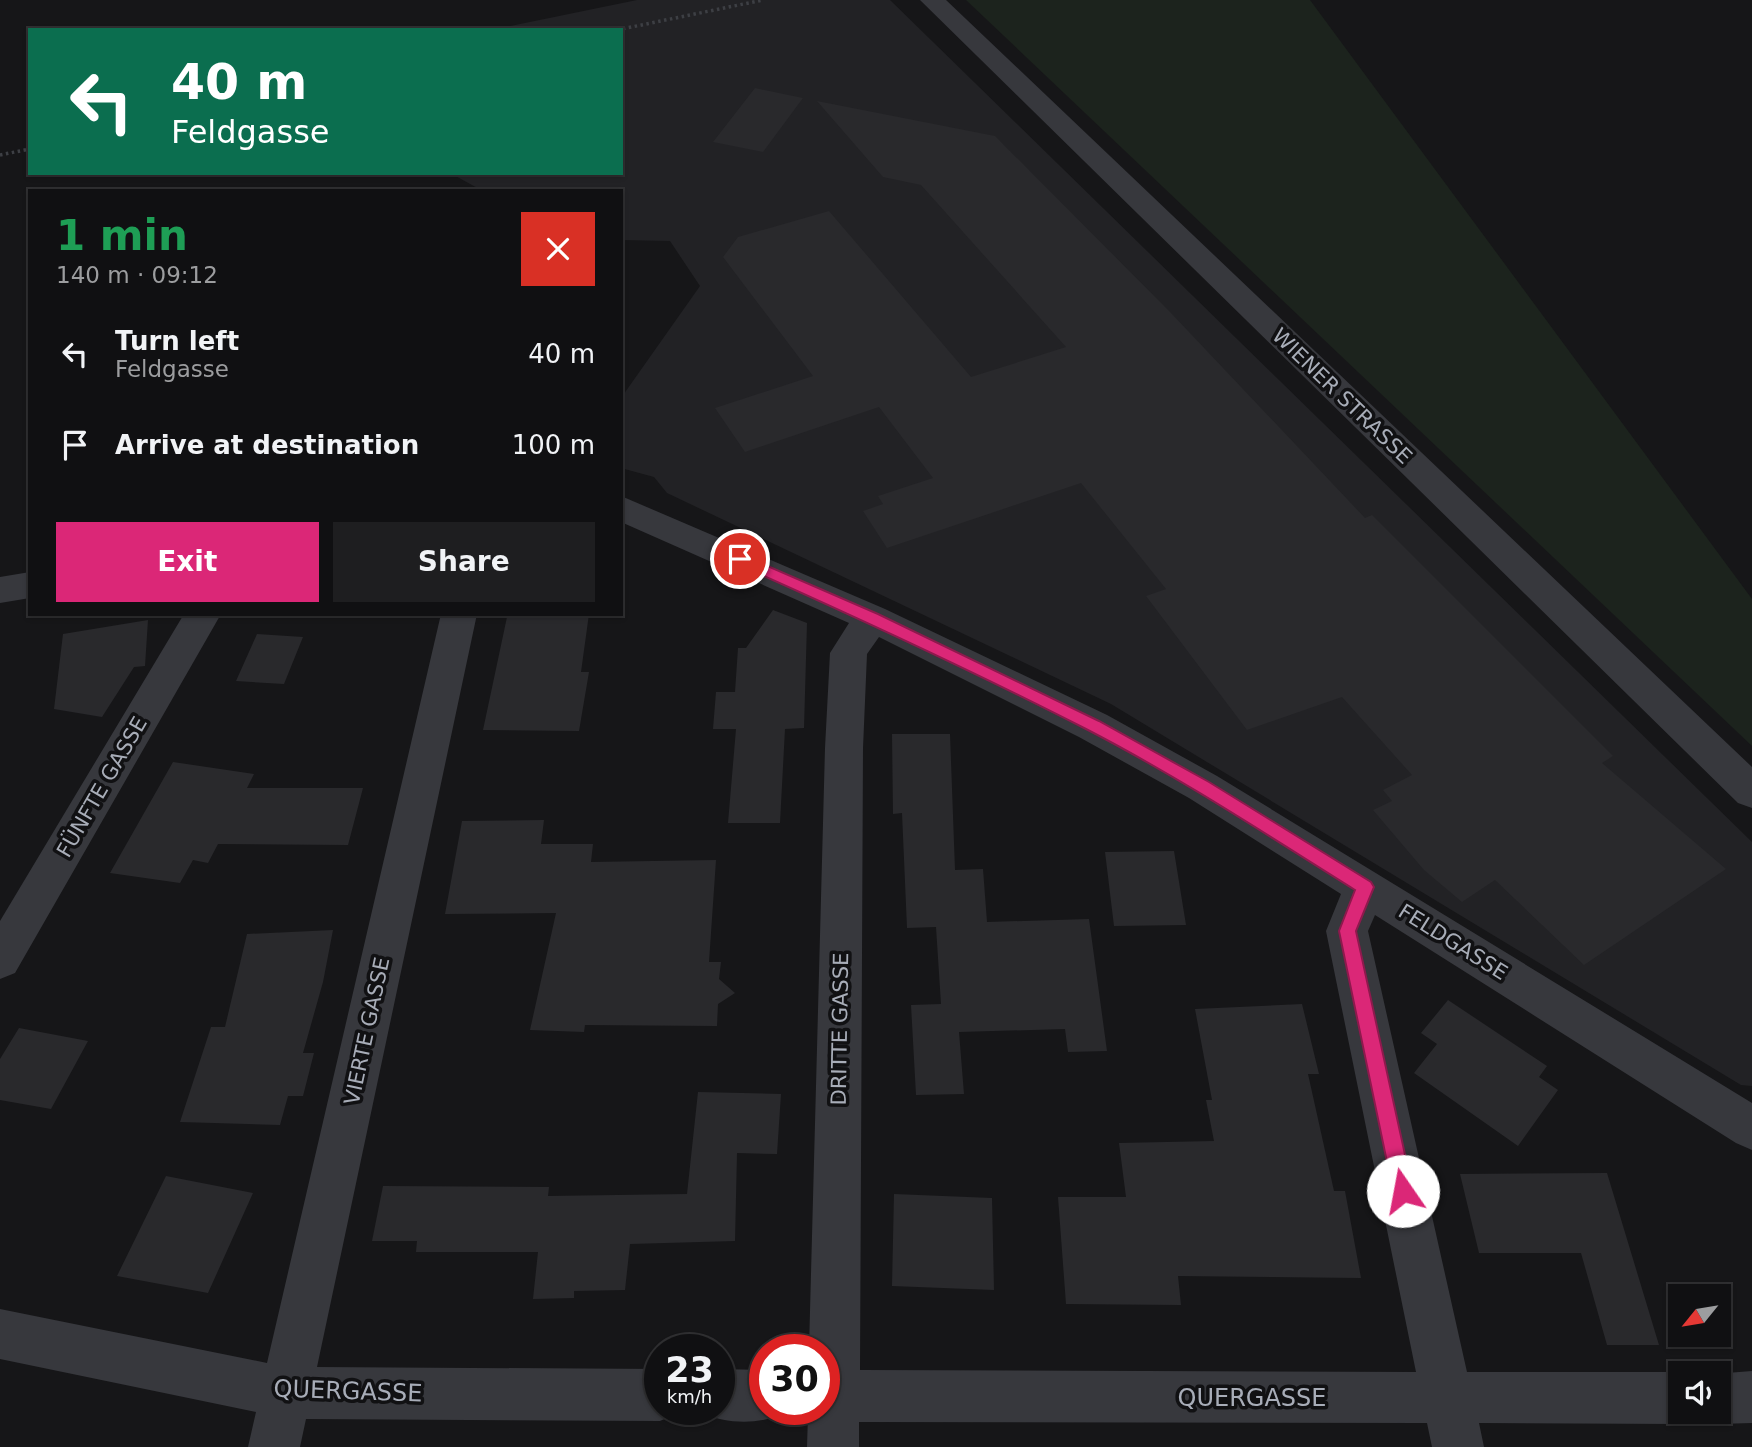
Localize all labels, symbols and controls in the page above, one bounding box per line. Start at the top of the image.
text: 40 m [171,54,307,111]
icon: left [56,56,147,147]
text: Feldgasse [171,113,330,151]
text: 1 min [56,211,188,260]
button: close [521,212,595,286]
text: 140 m · 09:12 [56,262,218,288]
street label: WIENER STRASSE [1267,323,1417,469]
text: Turn left [115,326,239,356]
icon: left [56,335,94,373]
text: 40 m [528,339,595,369]
text: Feldgasse [115,356,229,382]
icon: arrive [56,426,94,464]
text: Arrive at destination [115,430,419,460]
text: 100 m [512,430,595,460]
button: Exit [56,522,319,602]
button: Share [333,522,595,602]
pin [710,529,770,589]
icon: arrive [721,540,759,578]
street label: FÜNFTE GASSE [51,712,152,862]
street label: FELDGASSE [1394,899,1512,985]
street label: DRITTE GASSE [827,952,853,1106]
street label: VIERTE GASSE [340,955,394,1107]
position arrow [1366,1154,1440,1228]
north arrow [1668,1284,1731,1348]
map controls [1668,1284,1731,1424]
speed limit sign: 30 [749,1334,840,1425]
text: 23 [665,1350,714,1390]
button: sound [1668,1361,1731,1424]
street label: QUERGASSE [273,1374,423,1408]
street label: QUERGASSE [1178,1384,1326,1412]
text: km/h [667,1386,712,1407]

